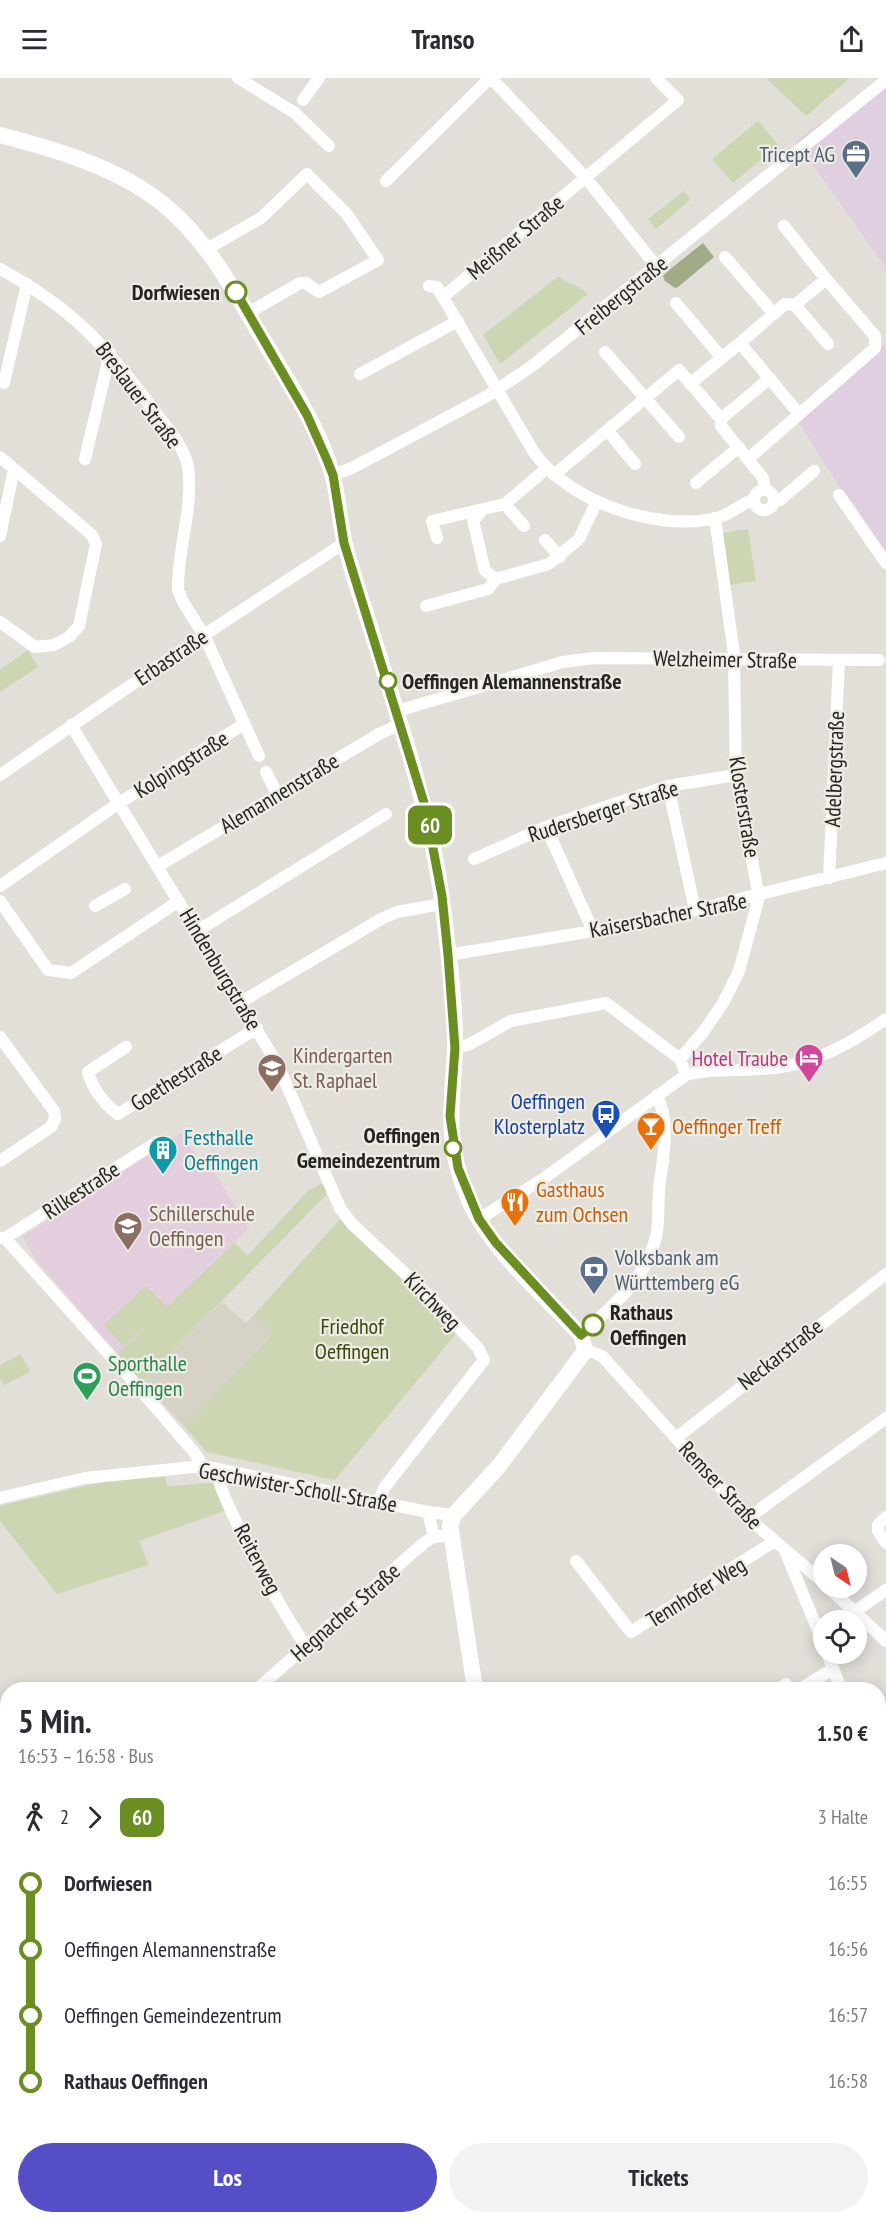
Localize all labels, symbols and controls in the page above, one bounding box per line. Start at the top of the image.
text: Transo [411,22,475,56]
icon: menu [18,23,51,56]
icon: share [835,23,868,56]
office icon: Tricept AG [840,138,872,180]
place label: Tricept AG [759,140,835,168]
street label: Meißner Straße [461,188,569,286]
street label: Freibergstraße [569,249,673,341]
place label: Dorfwiesen [132,278,220,306]
marker: Dorfwiesen [225,281,247,303]
street label: Breslauer Straße [90,336,188,454]
street label: Erbastraße [129,622,213,692]
street label: Welzheimer Straße [653,644,797,674]
place label: Oeffingen Alemannenstraße [402,667,622,695]
marker: Oeffingen Alemannenstraße [379,672,397,690]
street label: Adelbergstraße [818,710,850,828]
street label: Kolpingstraße [129,724,233,804]
street label: Alemannenstraße [214,747,344,839]
street label: Klosterstraße [723,754,767,860]
street label: Rudersberger Straße [524,774,682,848]
line badge: 60 [403,806,457,844]
text: 60 [420,812,440,839]
street label: Kaisersbacher Straße [587,886,749,944]
street label: Hindenburgstraße [174,903,268,1035]
street label: Goethestraße [125,1039,227,1117]
place label: Kindergarten St. Raphael [293,1041,392,1094]
hotel icon: Hotel Traube [793,1042,825,1084]
place label: Hotel Traube [692,1044,788,1072]
school or university icon: Kindergarten St. Raphael [256,1052,288,1094]
place label: Oeffingen Klosterplatz [494,1087,585,1140]
bus stop icon: Oeffingen Klosterplatz [590,1098,622,1140]
bar icon: Oeffinger Treff [635,1110,667,1152]
place label: Oeffinger Treff [672,1112,783,1140]
place label: Oeffingen Gemeindezentrum [297,1121,440,1174]
place label: Festhalle Oeffingen [184,1123,258,1176]
building icon: Festhalle Oeffingen [147,1134,179,1176]
marker: Oeffingen Gemeindezentrum [444,1139,462,1157]
street label: Rilkestraße [37,1155,125,1225]
place label: Gasthaus zum Ochsen [536,1175,628,1228]
restaurant icon: Gasthaus zum Ochsen [499,1186,531,1228]
place label: Schillerschule Oeffingen [149,1199,255,1252]
school or university icon: Schillerschule Oeffingen [112,1210,144,1252]
place label: Volksbank am Württemberg eG [614,1243,739,1296]
bank icon: Volksbank am Württemberg eG [578,1254,610,1296]
street label: Kirchweg [398,1266,468,1336]
place label: Rathaus Oeffingen [610,1298,687,1351]
park label: Friedhof Oeffingen [315,1312,389,1365]
street label: Neckarstraße [732,1312,828,1396]
marker: Rathaus Oeffingen [582,1314,604,1336]
place label: Sporthalle Oeffingen [108,1349,187,1402]
sports icon: Sporthalle Oeffingen [71,1360,103,1402]
street label: Remser Straße [673,1435,769,1535]
street label: Geschwister-Scholl-Straße [197,1456,399,1518]
street label: Reiterweg [228,1519,288,1599]
north arrow [813,1544,867,1598]
map controls [813,1544,867,1664]
street label: Tennhofer Weg [641,1550,751,1634]
street label: Hegnacher Straße [284,1557,406,1667]
button: locate [813,1610,867,1664]
text: 5 Min. [18,1699,92,1742]
text: 1.50 € [817,1719,868,1747]
text: 16:53 – 16:58 · Bus [18,1743,153,1769]
icon: walk [18,1801,51,1834]
icon: forward [78,1801,111,1834]
text: 2 [60,1804,69,1830]
text: 60 [132,1804,152,1831]
text: 3 Halte [818,1804,868,1830]
text: Dorfwiesen [64,1869,152,1897]
text: 16:55 [828,1870,868,1896]
text: Oeffingen Alemannenstraße [64,1935,276,1963]
text: 16:56 [828,1936,868,1962]
text: Oeffingen Gemeindezentrum [64,2001,282,2029]
text: 16:57 [828,2002,868,2028]
text: Rathaus Oeffingen [64,2067,208,2095]
text: 16:58 [828,2068,868,2094]
button: Los [18,2143,437,2212]
button: Tickets [449,2143,868,2212]

